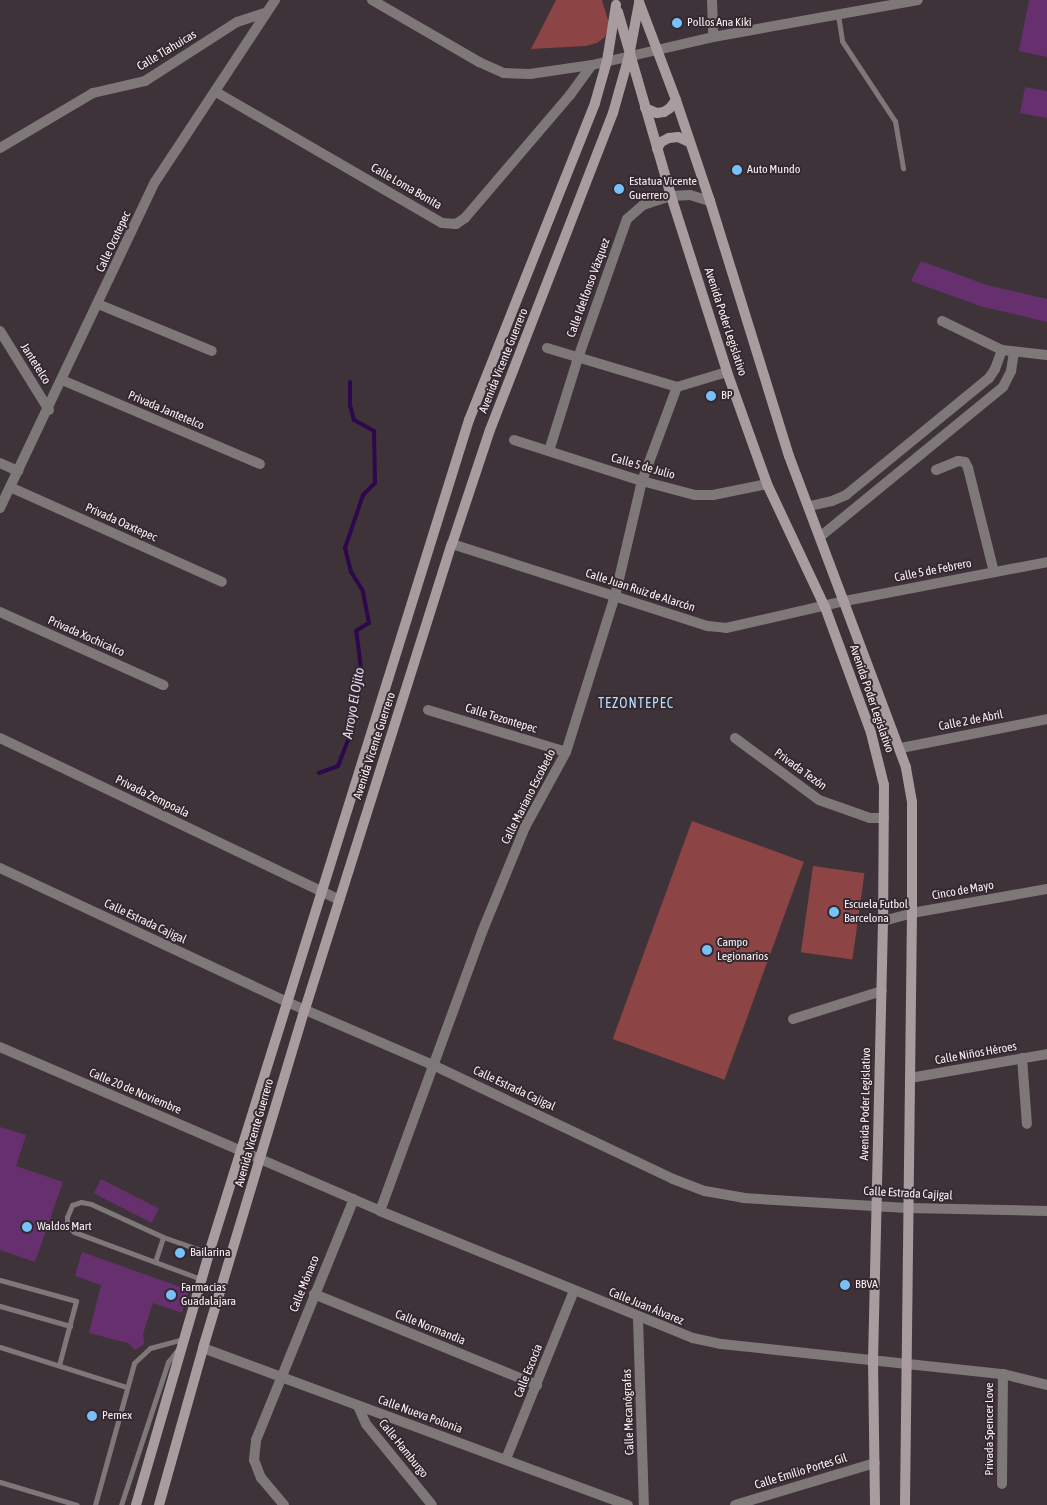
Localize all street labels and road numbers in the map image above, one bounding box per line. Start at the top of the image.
street label: Calle Tlahuicas [135,28,199,74]
street label: Calle Loma Bonita [368,161,444,213]
street label: Calle Ocotepec [94,209,134,275]
street label: Calle Idelfonso Vázquez [564,236,614,340]
street label: Avenida Poder Legislativo [701,266,749,378]
street label: Avenida Vicente Guerrero [476,307,532,415]
street label: Jantetelco [17,341,53,387]
street label: Privada Jantetelco [126,388,206,434]
street label: Calle 5 de Julio [609,451,677,483]
street label: Privada Oaxtepec [83,501,159,545]
street label: Calle 5 de Febrero [893,556,973,586]
street label: Calle Juan Ruiz de Alarcón [583,566,697,616]
street label: Privada Xochicalco [45,614,127,660]
street label: Avenida Poder Legislativo [846,643,896,755]
street label: Avenida Vicente Guerrero [351,691,399,801]
street label: Calle Tezontepec [463,701,539,737]
street label: Calle 2 de Abril [938,708,1004,734]
street label: Privada Tezón [771,746,829,794]
street label: Calle Mariano Escobedo [499,747,559,847]
street label: Privada Zempoala [113,773,191,821]
street label: Cinco de Mayo [931,878,995,904]
street label: Calle Estrada Cajigal [102,897,188,947]
street label: Calle Niños Héroes [934,1040,1018,1068]
street label: Avenida Poder Legislativo [858,1047,874,1161]
street label: Calle Estrada Cajigal [471,1064,557,1114]
street label: Calle 20 de Noviembre [87,1066,183,1118]
street label: Avenida Vicente Guerrero [233,1077,277,1189]
street label: Calle Estrada Cajigal [863,1184,953,1204]
street label: Calle Mónaco [287,1254,323,1314]
street label: Calle Juan Álvarez [606,1285,686,1329]
street label: Calle Normandia [393,1307,467,1349]
street label: Calle Escocia [512,1342,546,1400]
street label: Calle Mecanógrafas [620,1369,638,1455]
street label: Privada Spencer Love [983,1383,997,1475]
street label: Calle Nueva Polonia [376,1393,464,1437]
street label: Calle Hamburgo [375,1417,431,1481]
street label: Calle Emilio Portes Gil [753,1451,849,1493]

